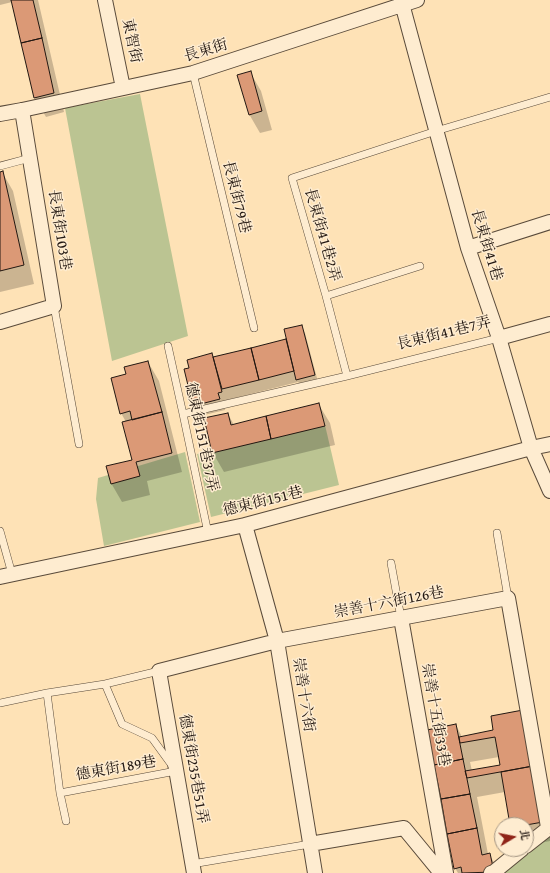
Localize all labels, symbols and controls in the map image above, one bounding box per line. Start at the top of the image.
street label: 東智街 [118,17,144,65]
street label: 長東街 [182,36,230,66]
street label: 長東街79巷 [218,159,254,235]
street label: 長東街41巷2弄 [300,186,344,284]
street label: 長東街103巷 [44,188,74,272]
street label: 長東街41巷 [467,207,505,283]
street label: 長東街41巷7弄 [395,314,493,354]
street label: 德東街151巷37弄 [181,381,221,493]
street label: 德東街151巷 [221,483,305,521]
street label: 崇善十六街126巷 [332,584,446,622]
street label: 崇善十六街 [288,657,318,733]
street label: 崇善十五街33巷 [417,662,453,768]
street label: 德東街235巷51弄 [174,713,212,825]
street label: 德東街189巷 [74,753,158,785]
north arrow [494,817,534,857]
text: 北 [516,828,534,842]

